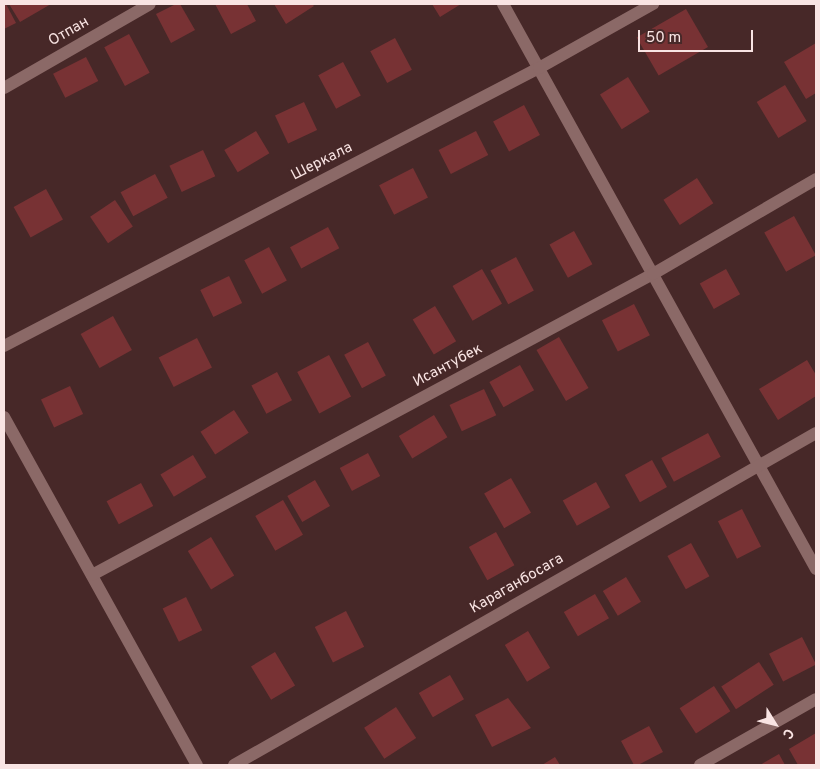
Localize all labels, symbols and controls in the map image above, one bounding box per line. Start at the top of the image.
street label: Отпан [46,13,92,51]
scale bar [640,20,755,52]
text: 50 m [646,29,681,48]
street label: Шеркала [288,139,356,185]
street label: Исантубек [410,340,486,392]
street label: Караганбосага [467,550,567,618]
north arrow [750,699,800,749]
text: С [778,724,797,742]

